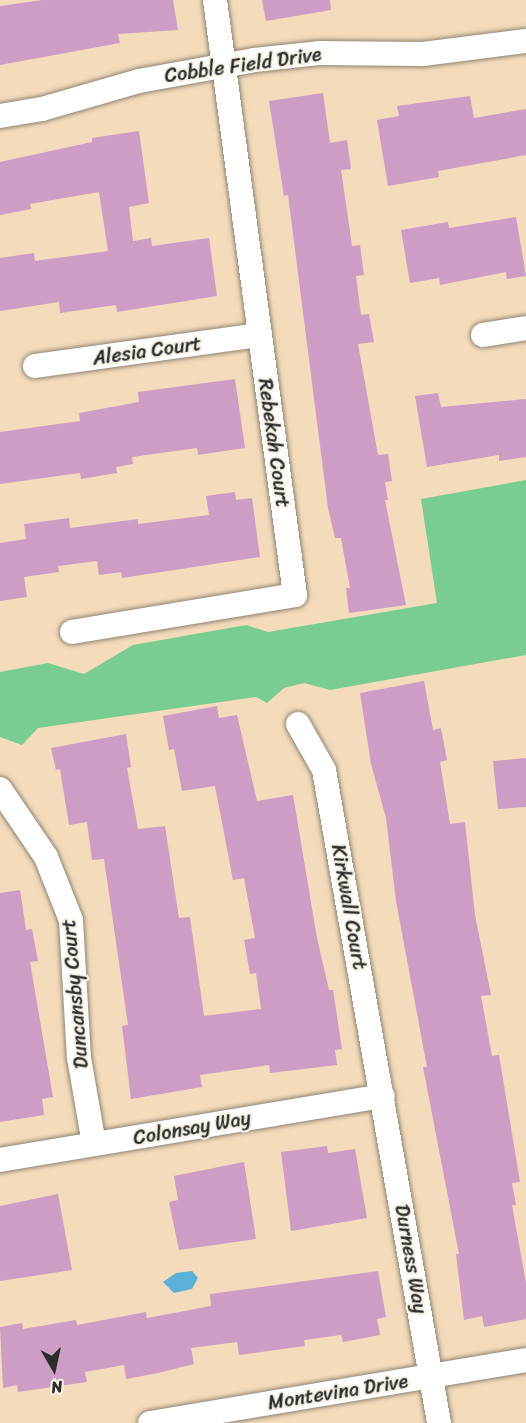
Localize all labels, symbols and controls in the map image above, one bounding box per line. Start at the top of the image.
street label: Cobble Field Drive [163,42,323,88]
street label: Alesia Court [91,332,203,370]
street label: Rebekah Court [253,377,295,509]
street label: Kirkwall Court [326,842,372,972]
street label: Duncansby Court [57,918,93,1070]
street label: Colonsay Way [131,1106,253,1150]
street label: Durness Way [390,1203,432,1315]
north arrow [24,1339,84,1399]
street label: Montevina Drive [266,1369,410,1415]
text: N [49,1372,65,1402]

